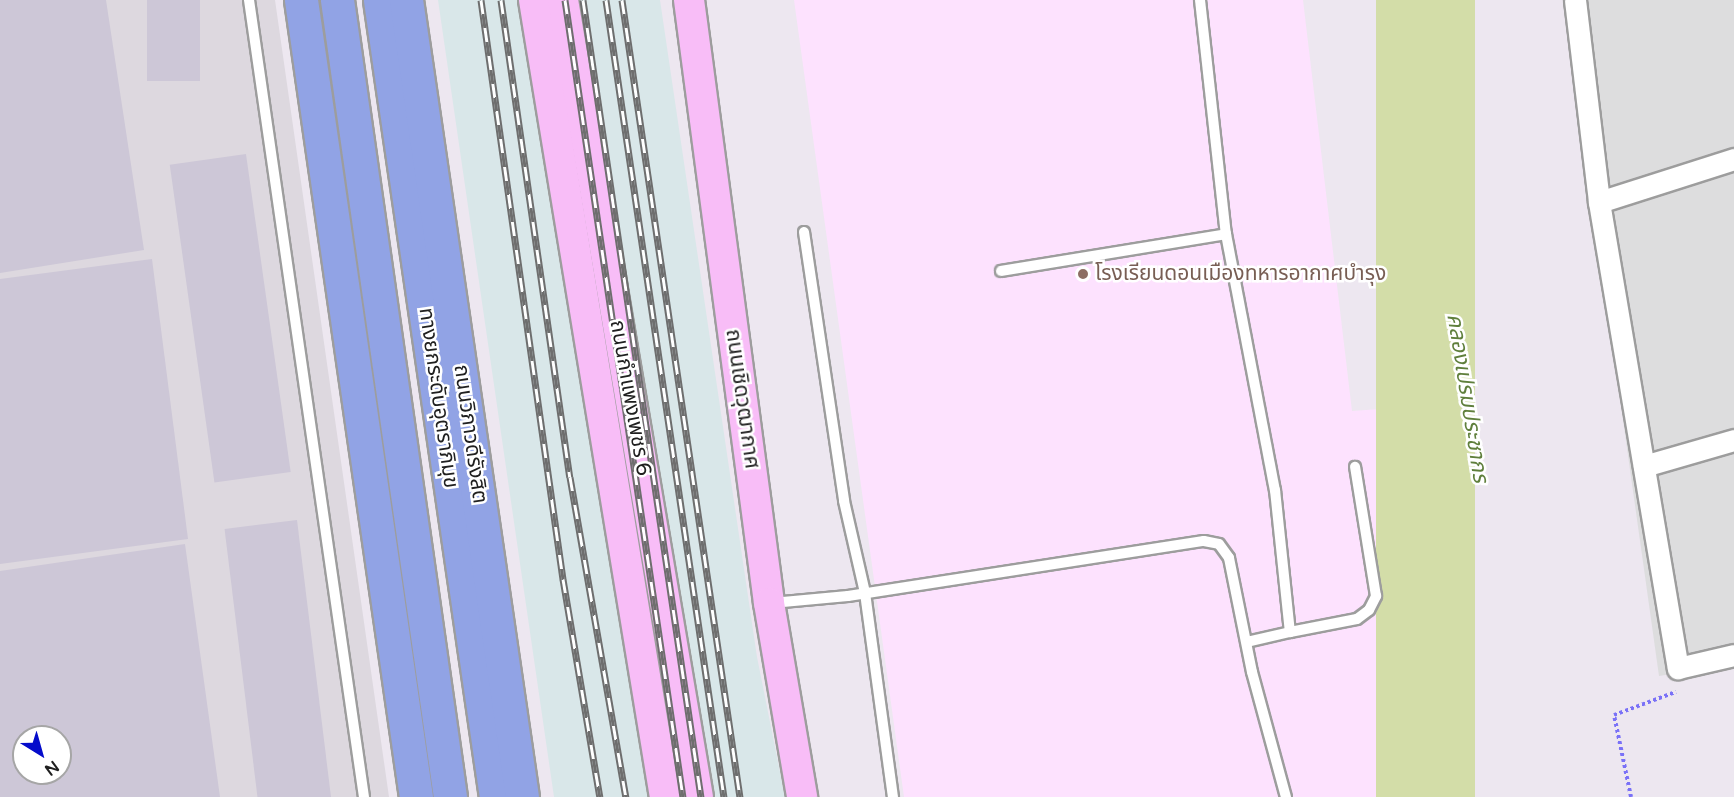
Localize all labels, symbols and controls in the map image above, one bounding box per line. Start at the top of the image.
place label: โรงเรียนดอนเมืองทหารอากาศบำรุง [1095,261,1386,287]
marker: โรงเรียนดอนเมืองทหารอากาศบำรุง [1076,267,1090,281]
street label: ทางยกระดับอุตราภิมุข [413,306,463,490]
water label: คลองเปรมประชากร [1441,312,1493,484]
street label: ถนนกำแพงเพชร 6 [604,318,656,478]
street label: ถนนเชิดวุฒากาศ [720,327,764,471]
street label: ถนนวิภาวดีรังสิต [448,363,492,505]
north arrow [12,725,72,785]
text: N [40,756,63,780]

